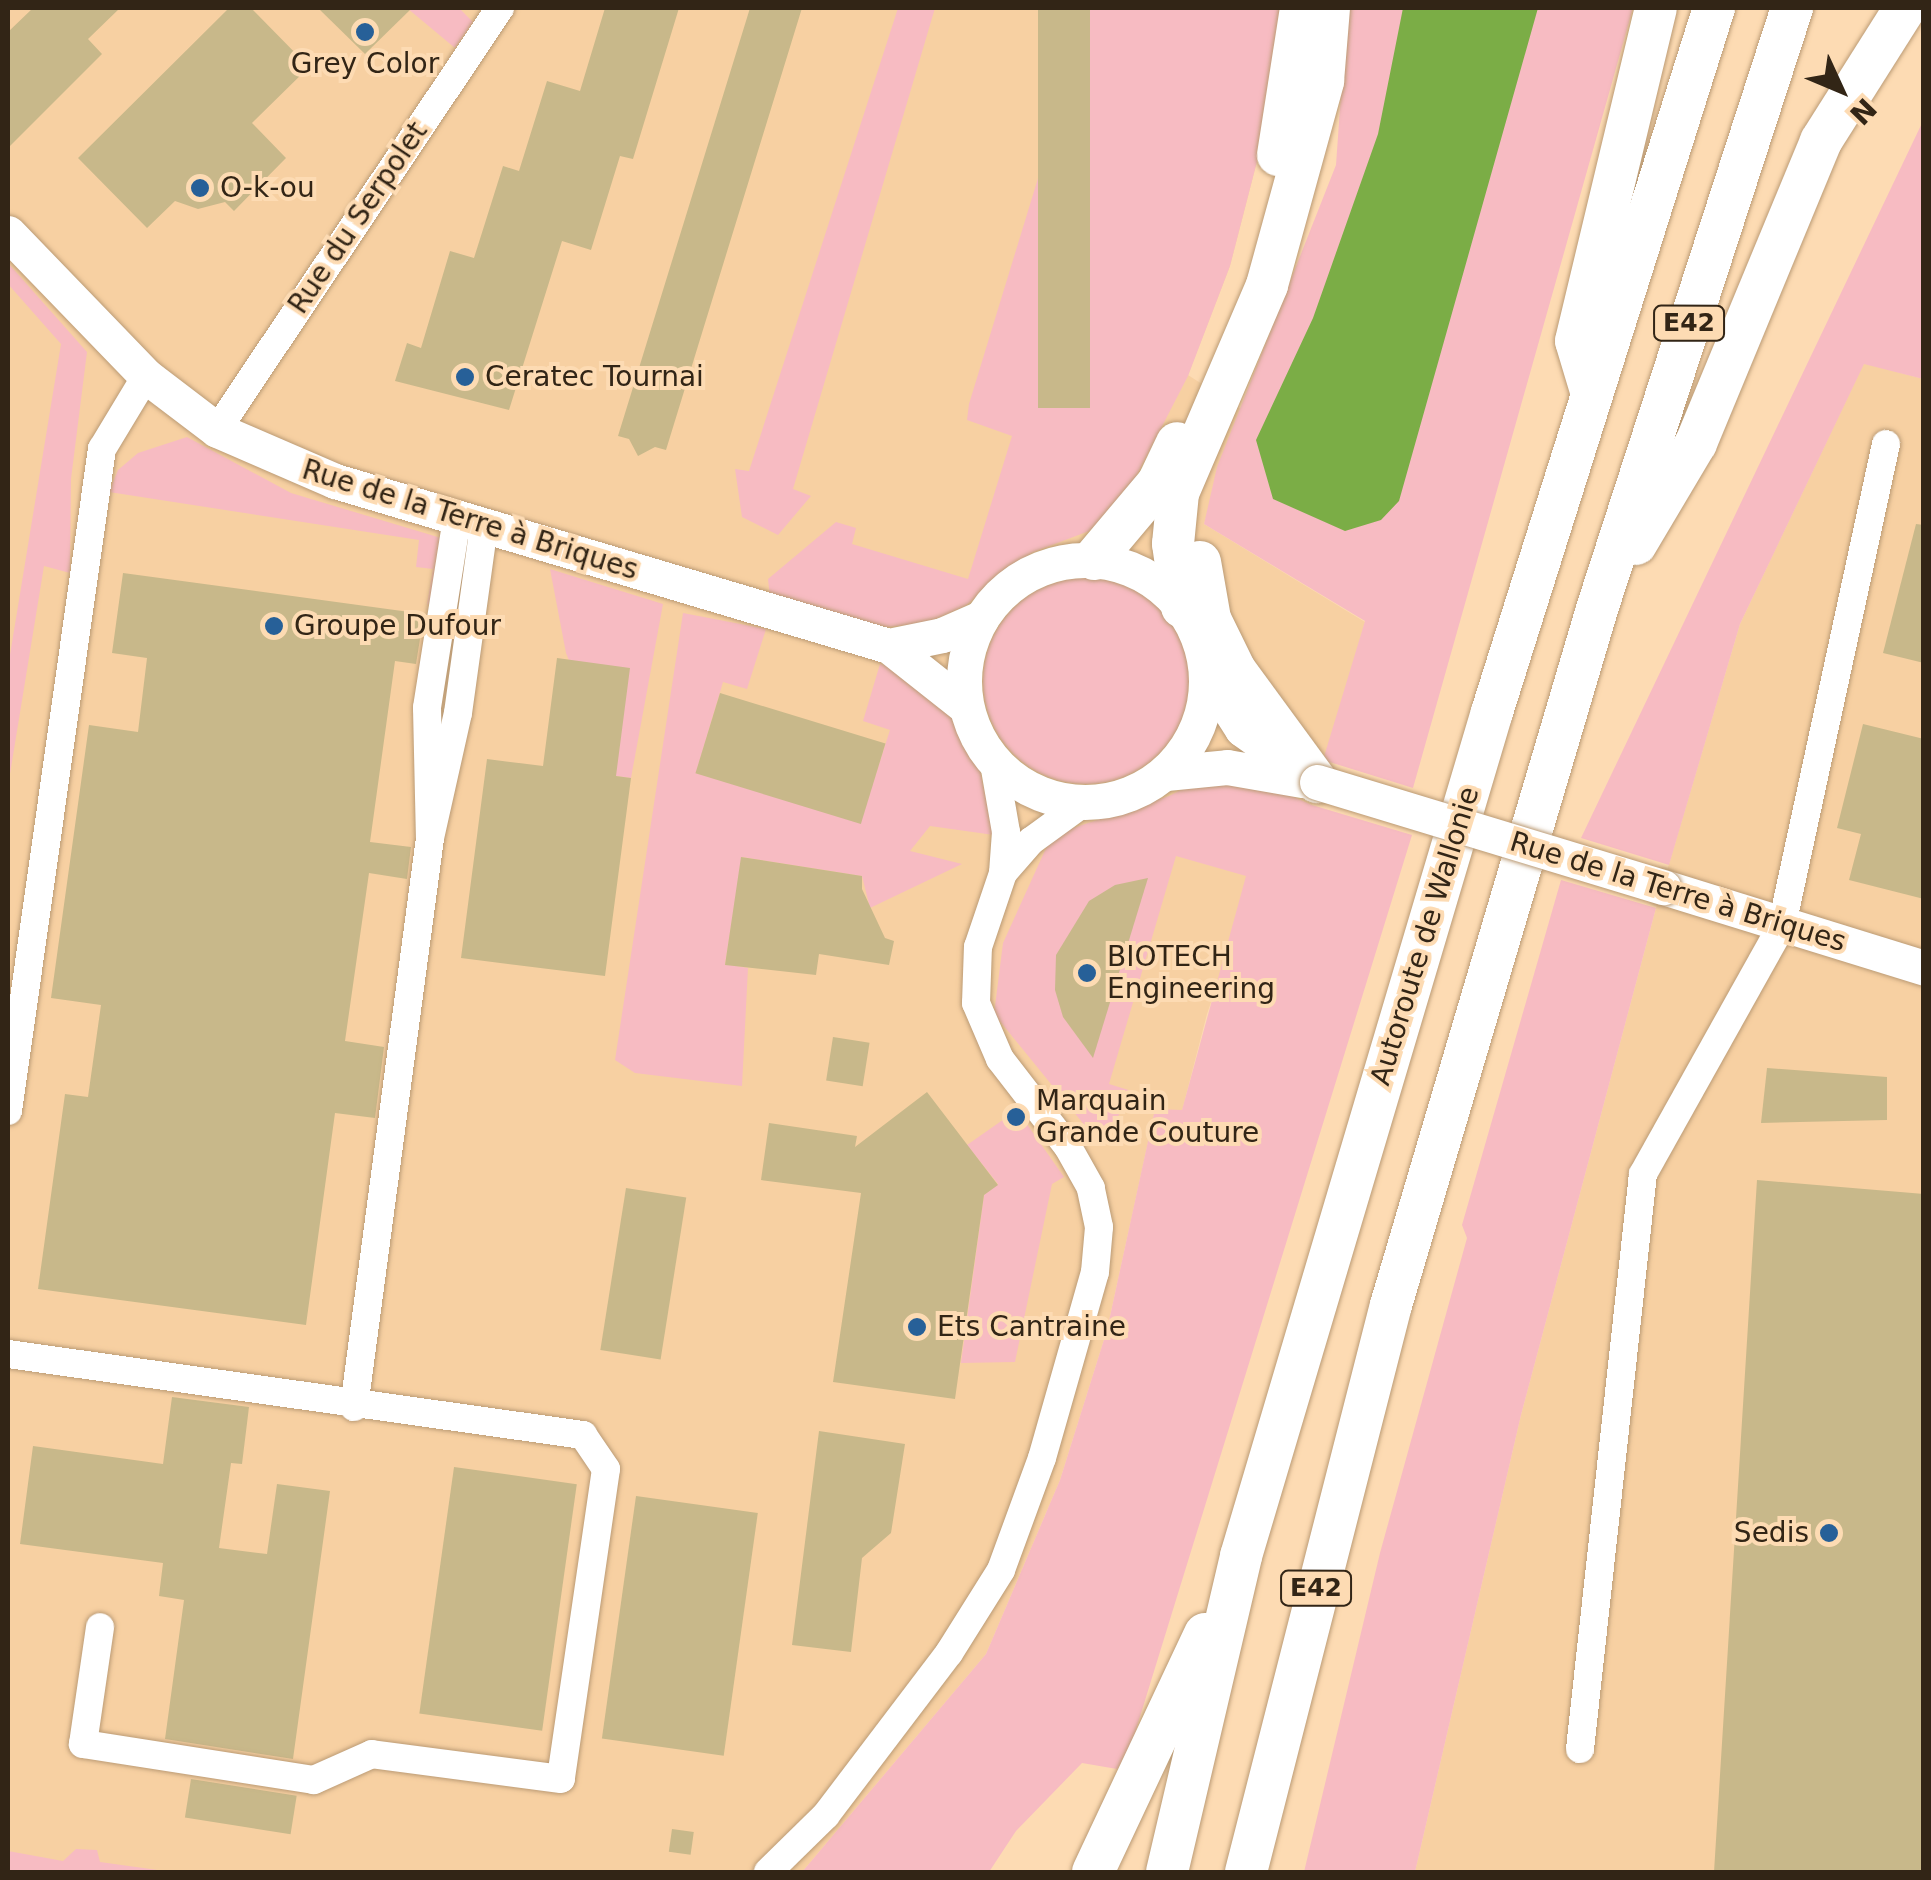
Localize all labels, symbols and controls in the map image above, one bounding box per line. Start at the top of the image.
marker: Grey Color [354,21,376,43]
north arrow [1791,40,1891,140]
place label: Grey Color [291,47,439,81]
text: N [1843,91,1883,131]
street label: Rue du Serpolet [281,116,435,320]
place label: O-k-ou [220,171,315,205]
marker: O-k-ou [189,177,211,199]
road number: E42 [1652,303,1726,343]
place label: Ceratec Tournai [485,360,704,394]
marker: Ceratec Tournai [454,366,476,388]
street label: Rue de la Terre à Briques [298,453,642,587]
place label: Groupe Dufour [294,609,501,643]
marker: Groupe Dufour [263,615,285,637]
street label: Autoroute de Wallonie [1364,783,1486,1089]
street label: Rue de la Terre à Briques [1506,825,1850,959]
place label: BIOTECH Engineering [1107,940,1275,1006]
marker: BIOTECH Engineering [1076,962,1098,984]
place label: Marquain Grande Couture [1036,1084,1259,1150]
marker: Marquain Grande Couture [1005,1106,1027,1128]
place label: Ets Cantraine [937,1310,1126,1344]
marker: Ets Cantraine [906,1316,928,1338]
place label: Sedis [1734,1516,1809,1550]
marker: Sedis [1818,1522,1840,1544]
road number: E42 [1278,1568,1354,1608]

